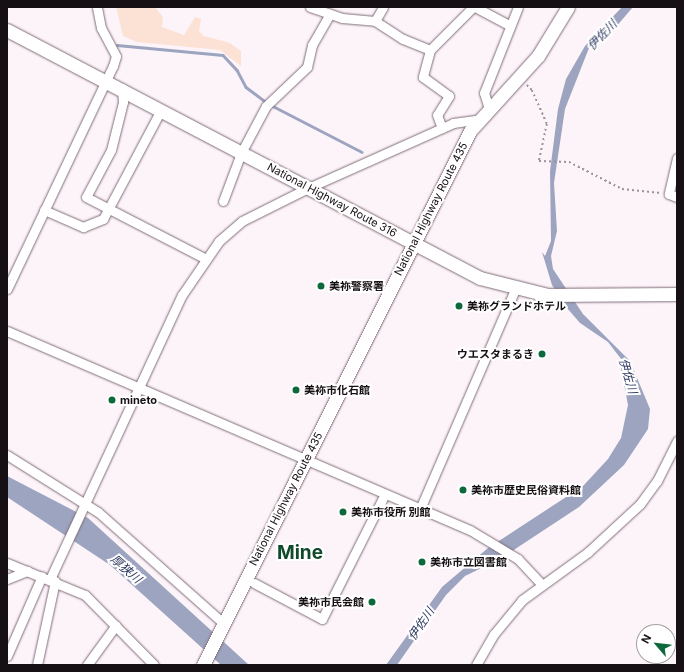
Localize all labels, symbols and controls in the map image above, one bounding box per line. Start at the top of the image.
water label: 伊佐川 [584,17,620,53]
street label: National Highway Route 435 [392,140,470,278]
street label: National Highway Route 316 [265,160,399,240]
place label: 美祢警察署 [329,279,384,293]
marker: 美祢警察署 [316,281,326,291]
place label: 美祢グランドホテル [467,299,566,313]
marker: 美祢グランドホテル [454,301,464,311]
place label: ウエスタまるき [457,347,534,361]
marker: ウエスタまるき [537,349,547,359]
water label: 伊佐川 [616,357,640,395]
place label: 美袮市化石館 [304,383,370,397]
marker: 美袮市化石館 [291,385,301,395]
place label: mineto [120,393,157,407]
marker: mineto [107,395,117,405]
street label: National Highway Route 435 [247,430,325,568]
place label: 美袮市歴史民俗資料館 [471,483,581,497]
marker: 美袮市歴史民俗資料館 [458,485,468,495]
place label: 美祢市役所 別館 [351,505,431,519]
marker: 美祢市役所 別館 [338,507,348,517]
district label: Mine [277,542,323,564]
water label: 厚狭川 [108,552,144,586]
place label: 美祢市立図書館 [430,555,507,569]
marker: 美祢市立図書館 [417,557,427,567]
place label: 美祢市民会館 [298,595,364,609]
marker: 美祢市民会館 [367,597,377,607]
water label: 伊佐川 [405,605,437,643]
north arrow [636,624,676,664]
text: N [638,632,654,646]

